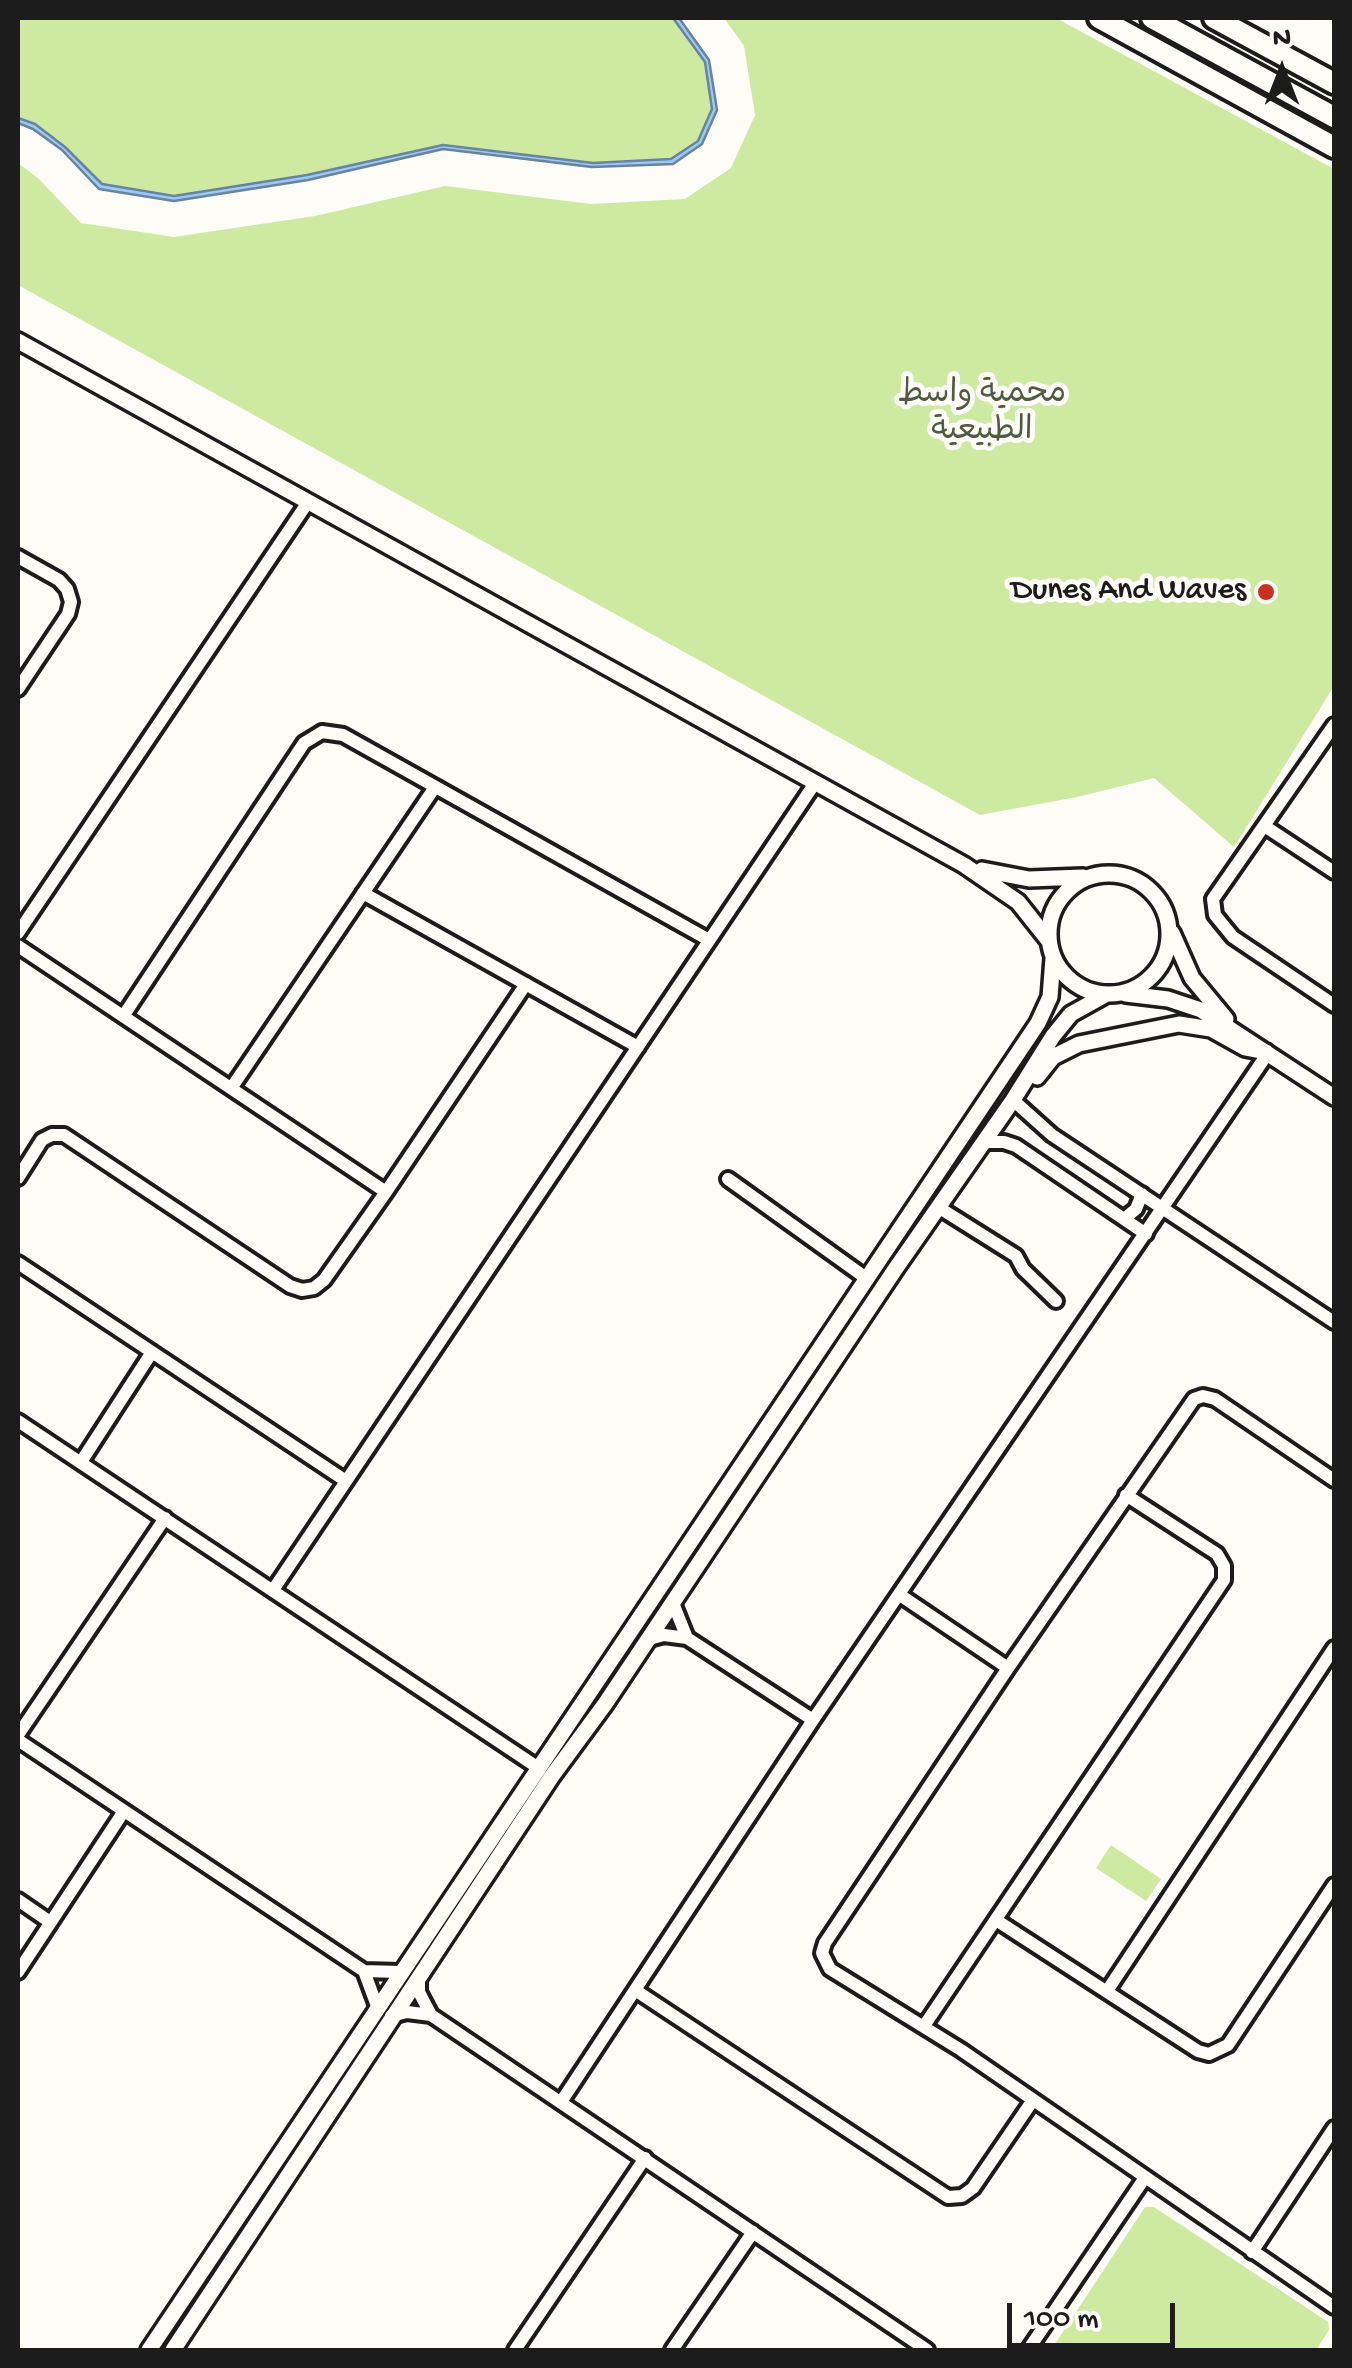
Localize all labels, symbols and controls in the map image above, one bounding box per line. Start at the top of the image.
north arrow [1232,20,1332,120]
text: N [1273,23,1291,56]
park label: محمية واسط الطبيعية [898,377,1066,452]
place label: Dunes And Waves [1011,573,1246,611]
marker: Dunes And Waves [1255,581,1277,603]
scale bar [1012,2283,1180,2345]
text: 100 m [1024,2303,1099,2338]

